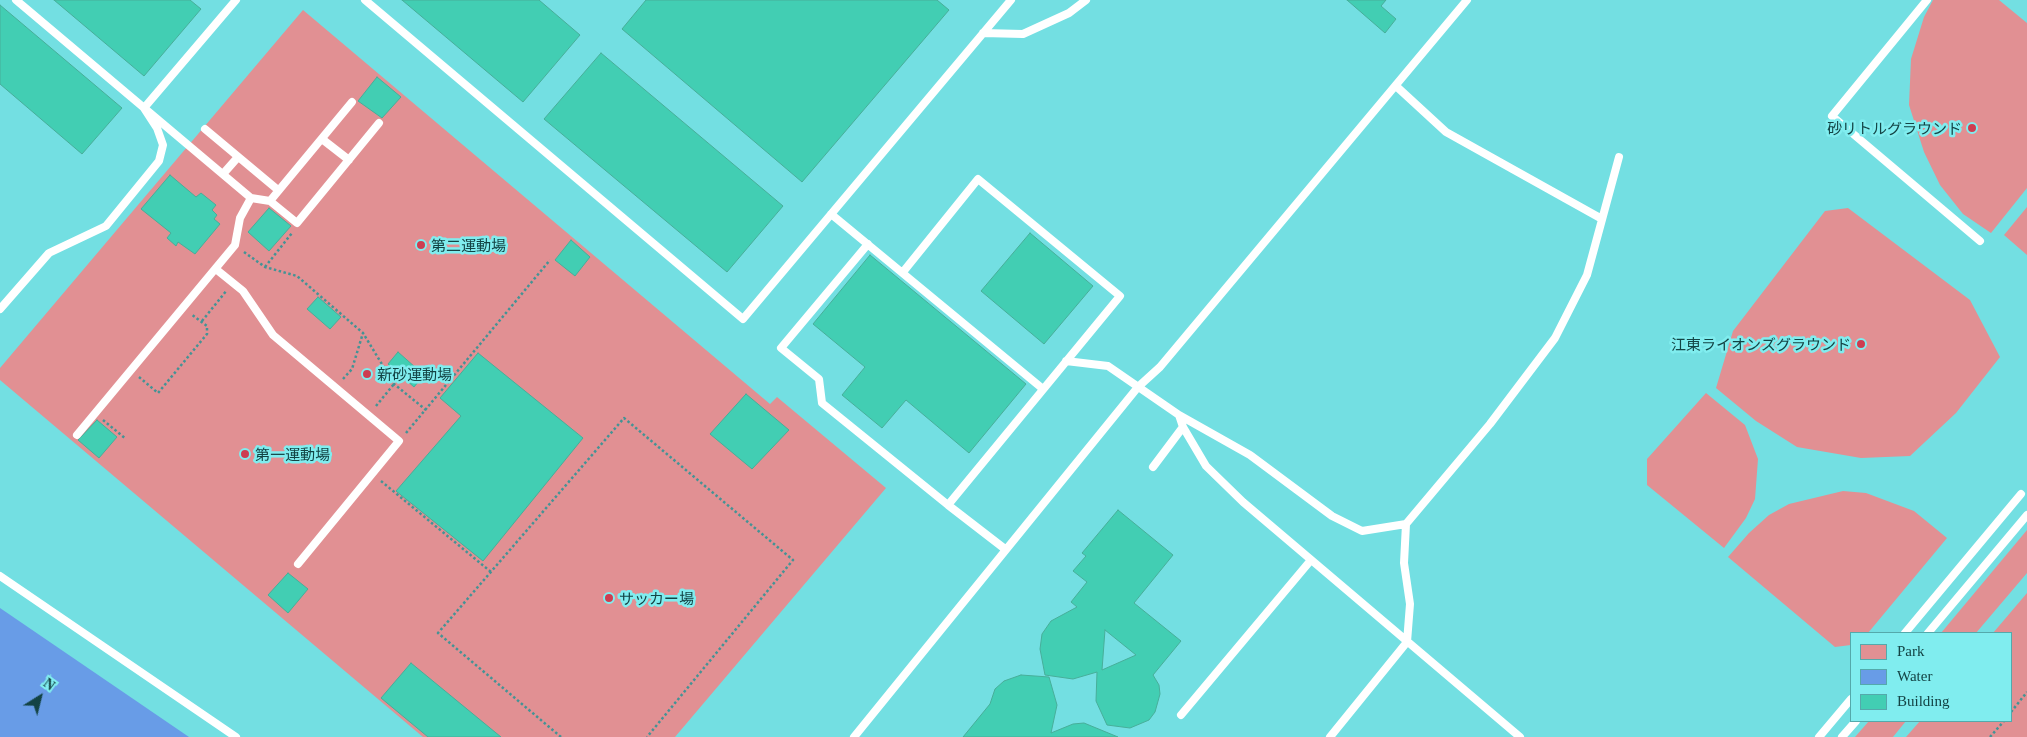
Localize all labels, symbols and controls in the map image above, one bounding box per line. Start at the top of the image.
place label: 砂リトルグラウンド [1827,119,1962,137]
marker: 砂リトルグラウンド [1966,122,1978,134]
place label: 第二運動場 [431,236,506,254]
marker: 第二運動場 [415,239,427,251]
place label: 江東ライオンズグラウンド [1671,335,1851,353]
marker: 江東ライオンズグラウンド [1855,338,1867,350]
place label: 新砂運動場 [377,365,452,383]
marker: 新砂運動場 [361,368,373,380]
place label: 第一運動場 [255,445,330,463]
marker: 第一運動場 [239,448,251,460]
place label: サッカー場 [619,589,694,607]
marker: サッカー場 [603,592,615,604]
legend [1850,632,2012,722]
text: Park [1897,643,1925,659]
text: Water [1897,668,1932,684]
north arrow [15,672,65,722]
text: N [41,675,58,694]
text: Building [1897,693,1950,709]

